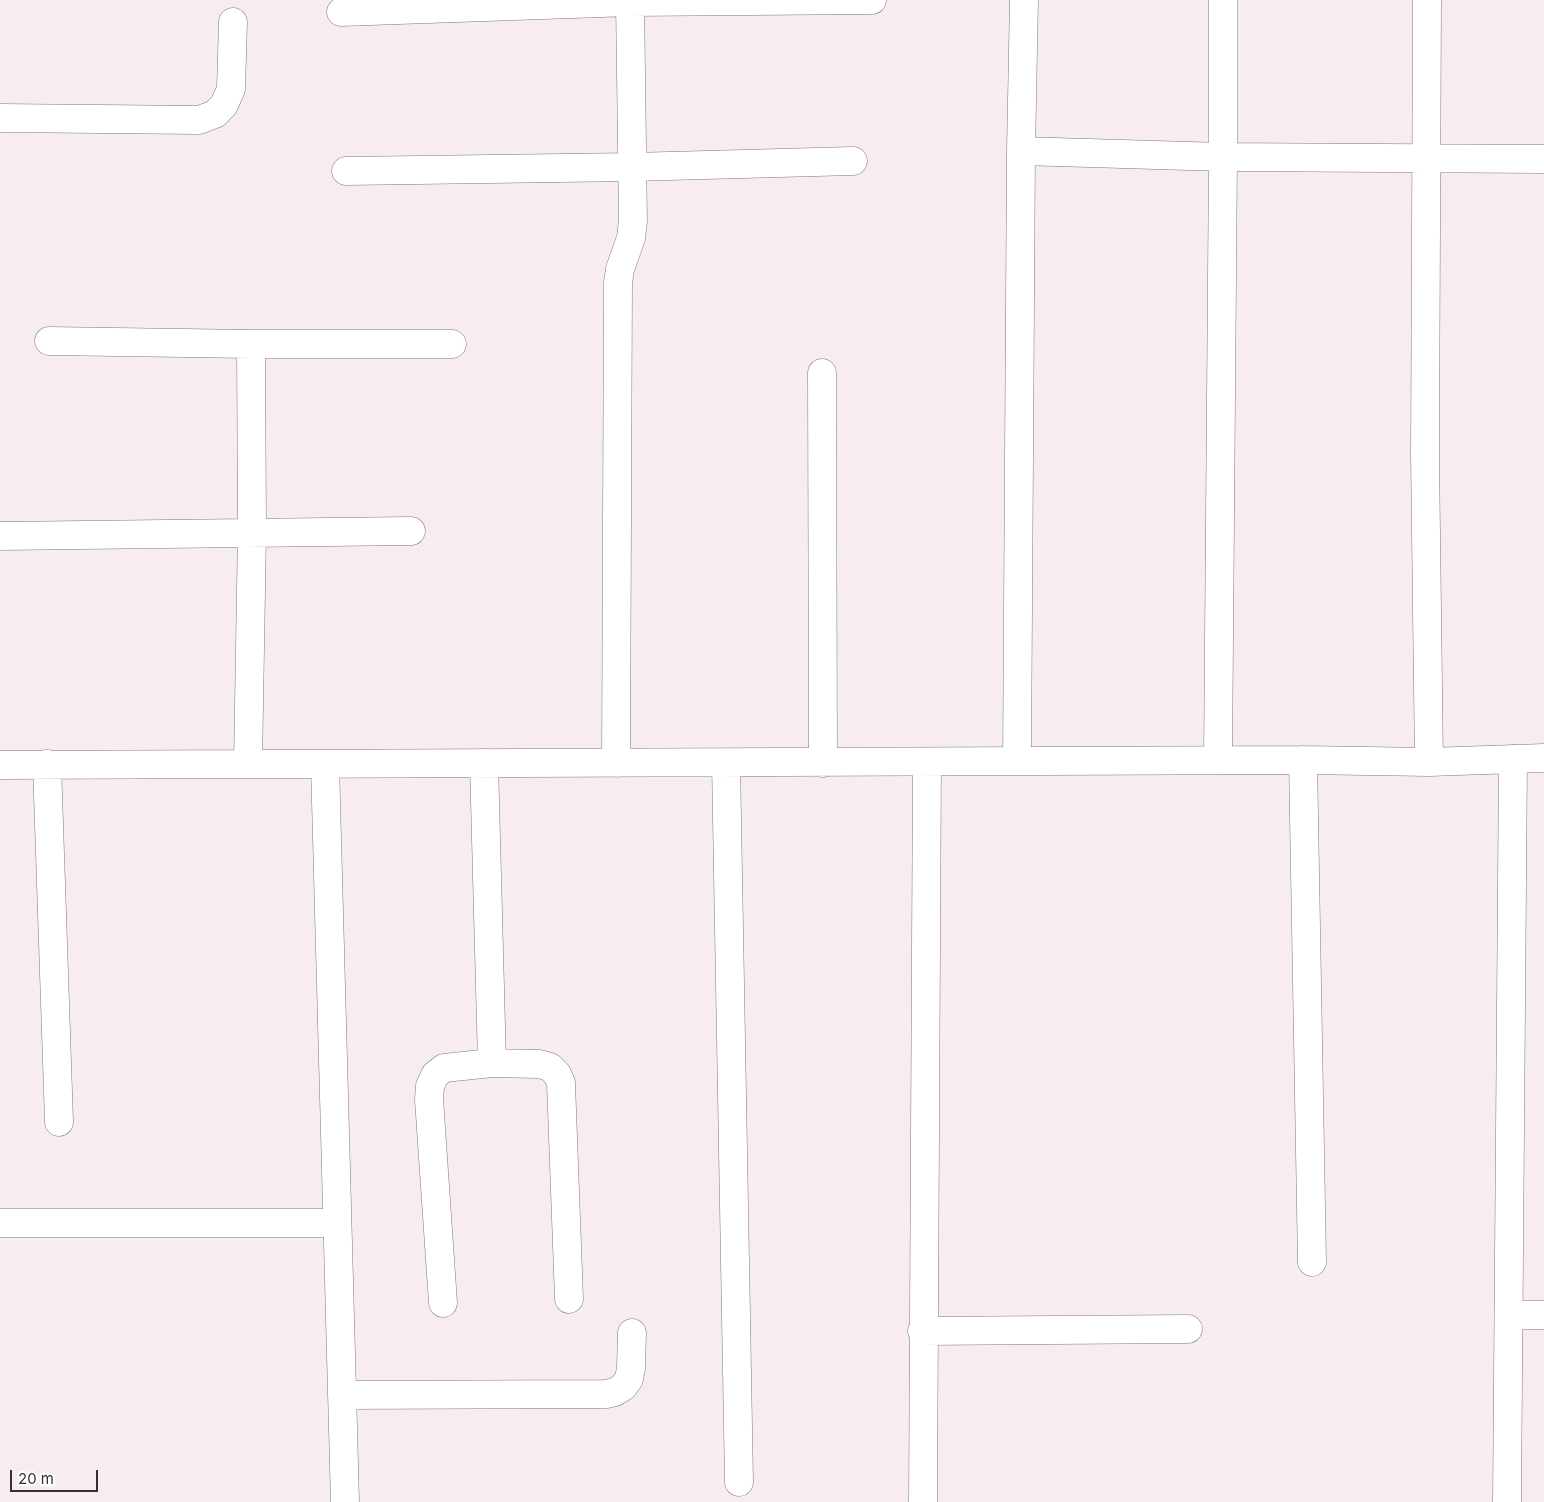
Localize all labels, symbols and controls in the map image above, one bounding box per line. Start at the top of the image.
scale bar [12,1460,100,1492]
text: 20 m [18,1469,54,1488]

